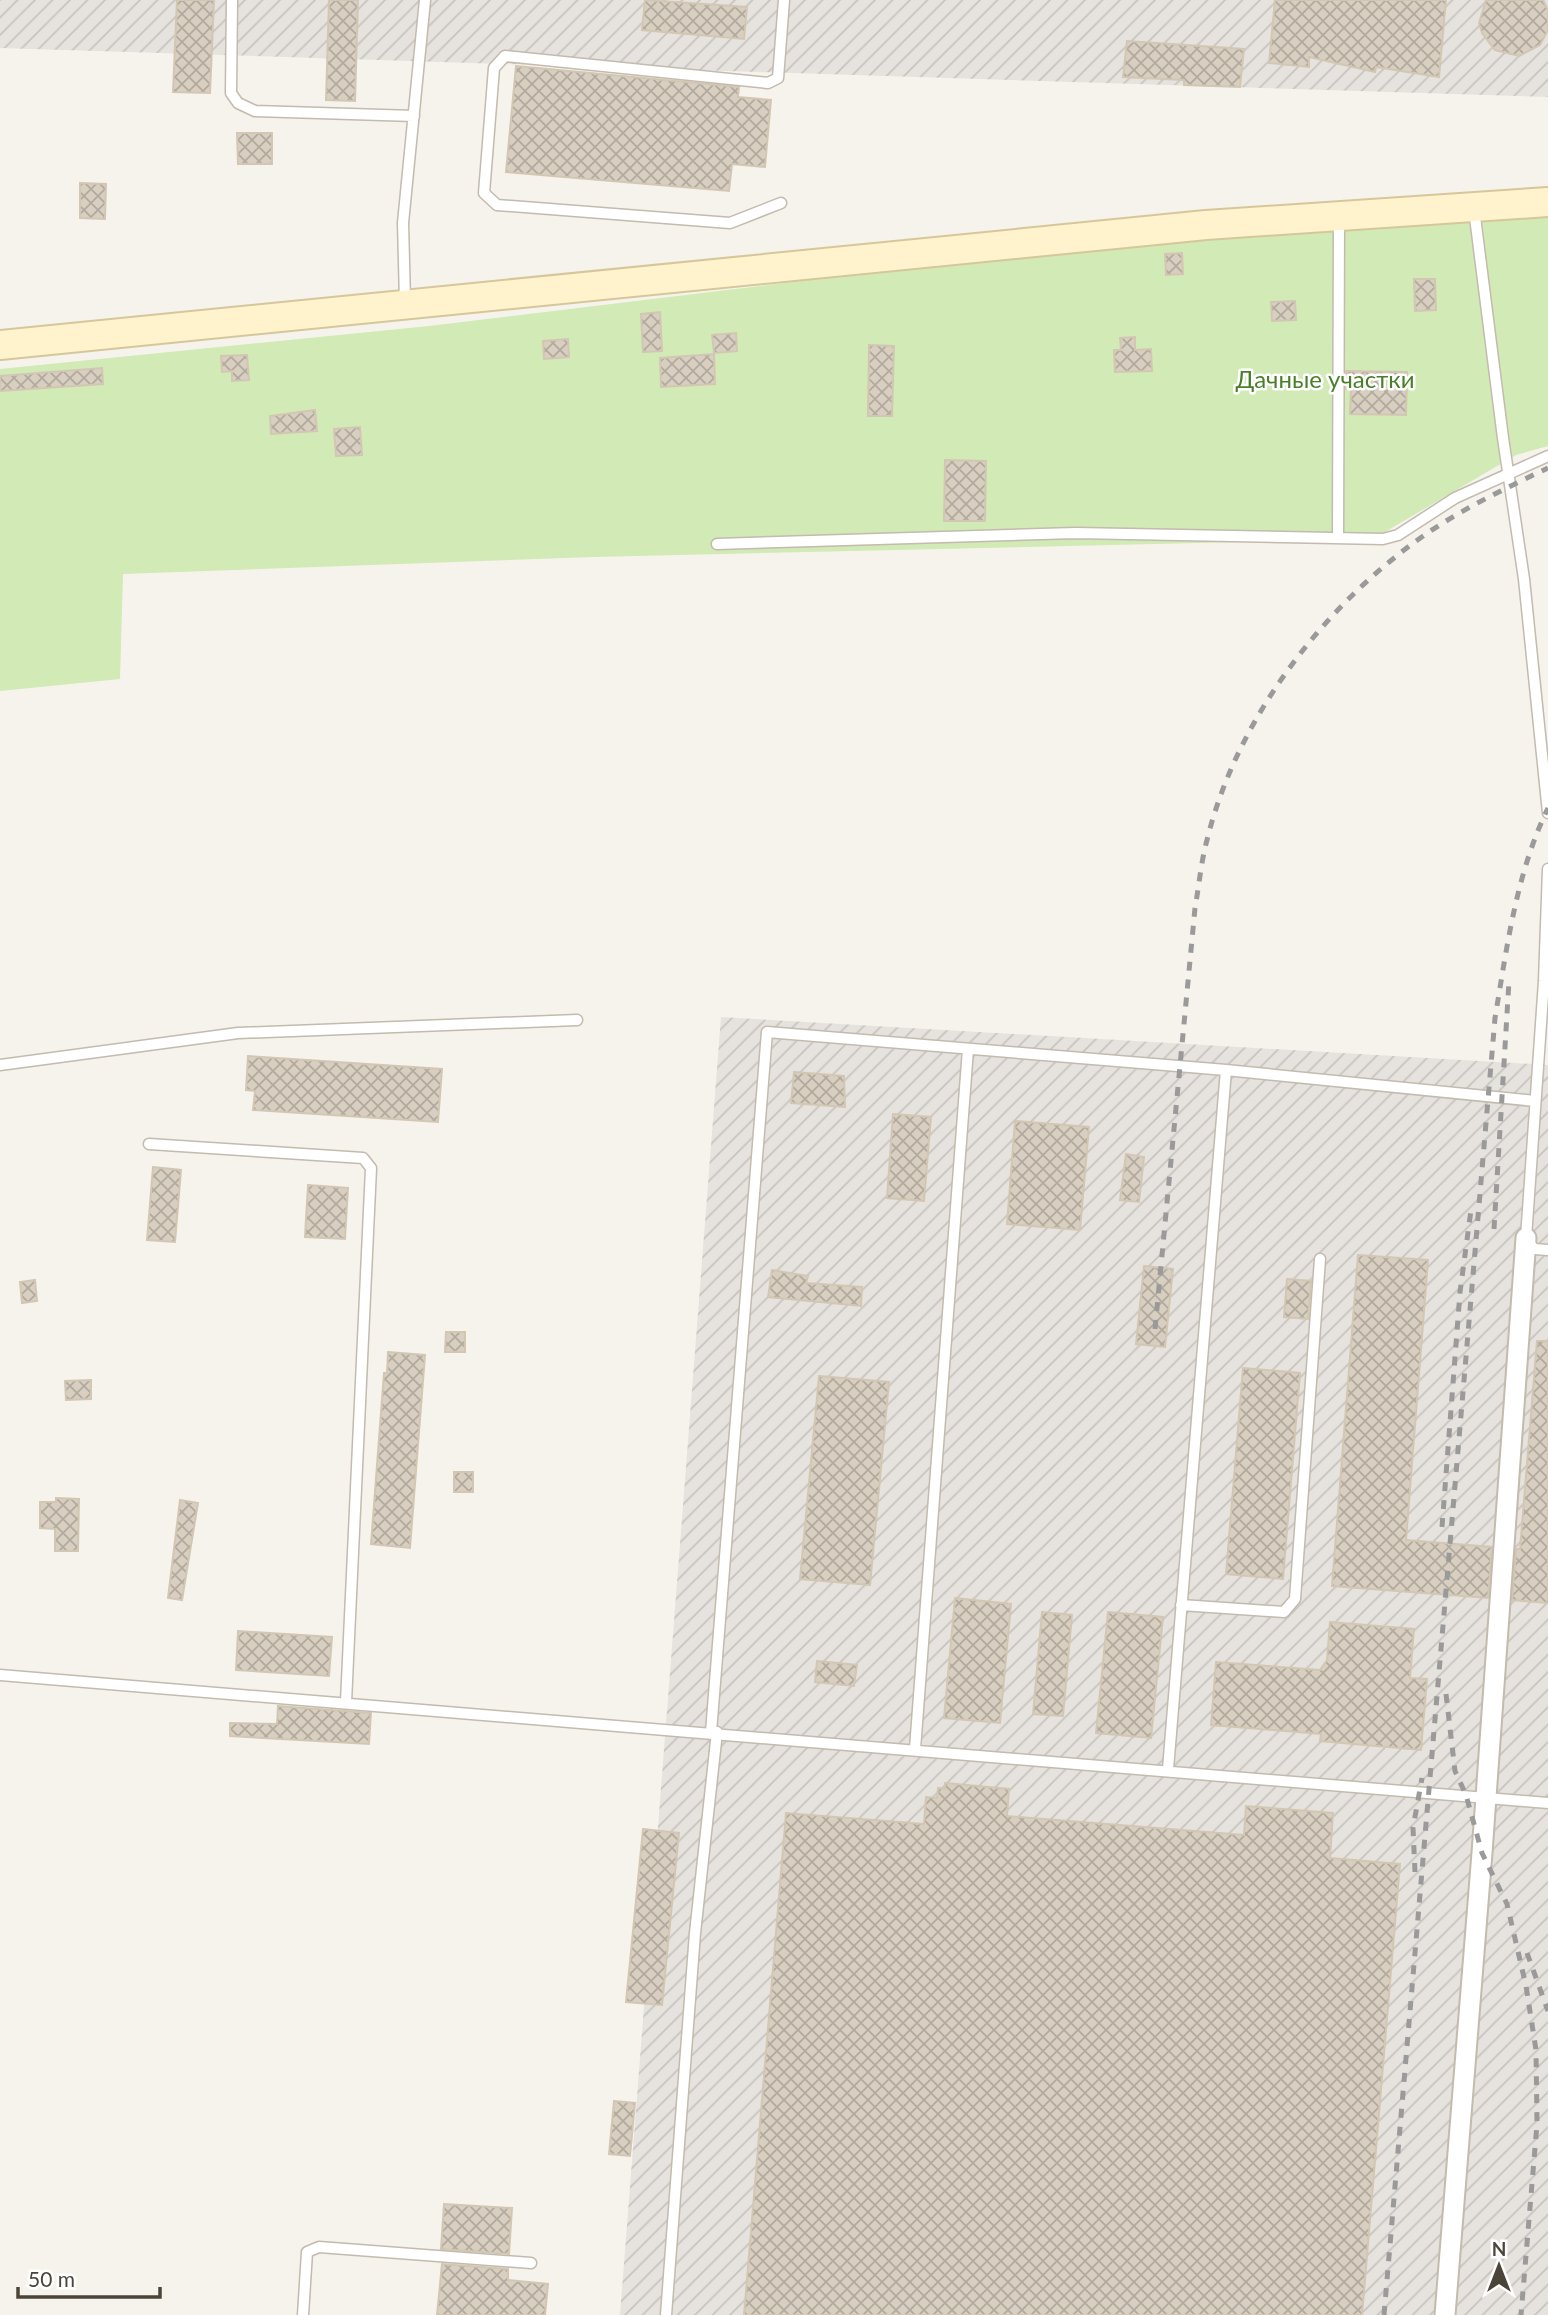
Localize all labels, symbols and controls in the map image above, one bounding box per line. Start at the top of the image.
park label: Дачные участки [1235,364,1415,393]
north arrow [1464,2231,1534,2301]
text: N [1492,2237,1506,2260]
scale bar [18,2256,159,2300]
text: 50 m [28,2266,75,2291]

